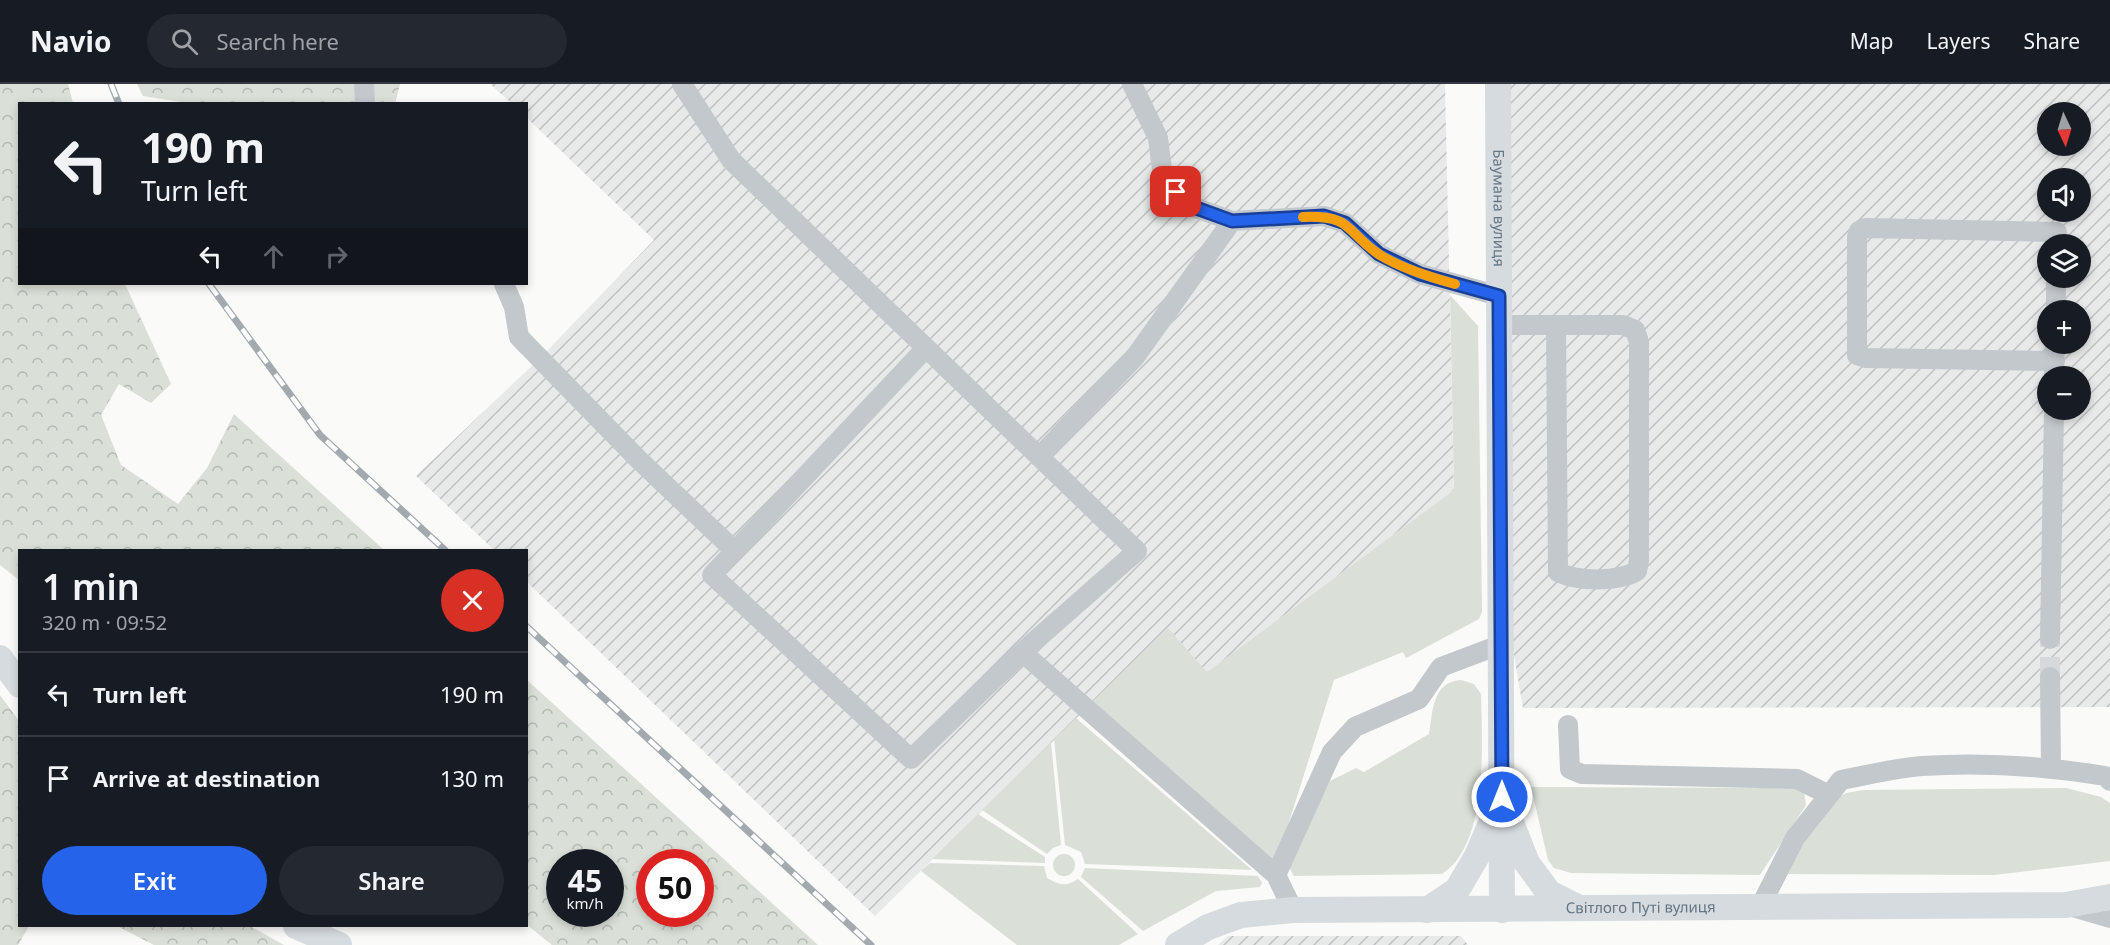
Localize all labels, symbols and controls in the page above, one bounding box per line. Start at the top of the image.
search box [147,14,567,68]
text: Navio [30,22,111,60]
icon: search [168,25,201,58]
text: Search here [216,26,339,56]
text: Map [1850,27,1894,55]
text: Layers [1927,27,1991,55]
text: Share [2024,27,2080,55]
north arrow [2037,102,2091,156]
map controls [2037,102,2091,420]
text: 190 m [141,118,265,175]
icon: left [42,126,120,204]
street label: Баумана вулиця [1489,149,1510,267]
pin [1150,166,1201,217]
button: sound [2037,168,2091,222]
text: Turn left [141,172,247,209]
icon: arrive [1159,175,1192,208]
button: layers [2037,234,2091,288]
icon: left [194,240,227,273]
icon: ahead [257,240,290,273]
icon: right [320,240,353,273]
button: + [2037,300,2091,354]
button: − [2037,366,2091,420]
text: 1 min [42,562,140,611]
button: close [441,569,504,632]
text: 320 m · 09:52 [42,609,167,636]
icon: left [42,678,75,711]
text: Turn left [93,679,187,709]
text: 190 m [440,679,504,709]
icon: arrive [42,762,75,795]
text: Arrive at destination [93,763,320,793]
text: 130 m [440,763,504,793]
position arrow [1470,765,1534,829]
button: Exit [42,846,267,915]
button: Share [279,846,504,915]
speed limit sign: 50 [636,849,714,927]
text: 45 [568,860,602,901]
text: km/h [567,893,603,913]
street label: Світлого Путі вулиця [1566,896,1716,917]

